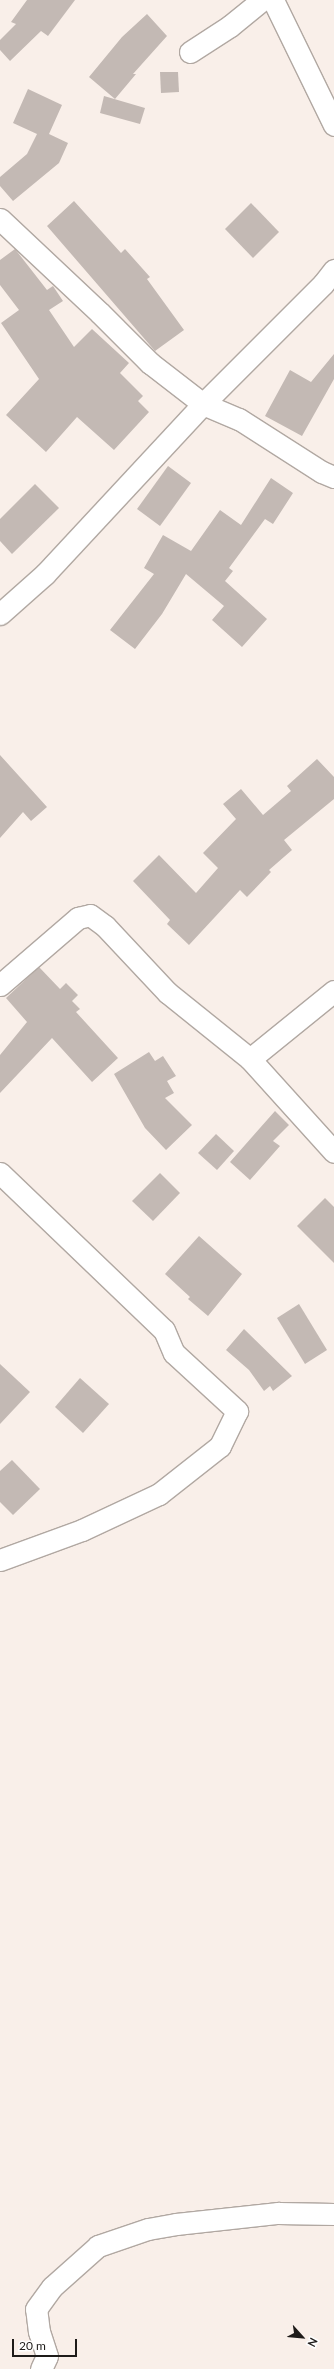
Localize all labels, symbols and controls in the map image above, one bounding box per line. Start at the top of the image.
north arrow [282,2317,322,2357]
scale bar [14,2331,79,2357]
text: N [305,2336,321,2349]
text: 20 m [19,2338,46,2353]

